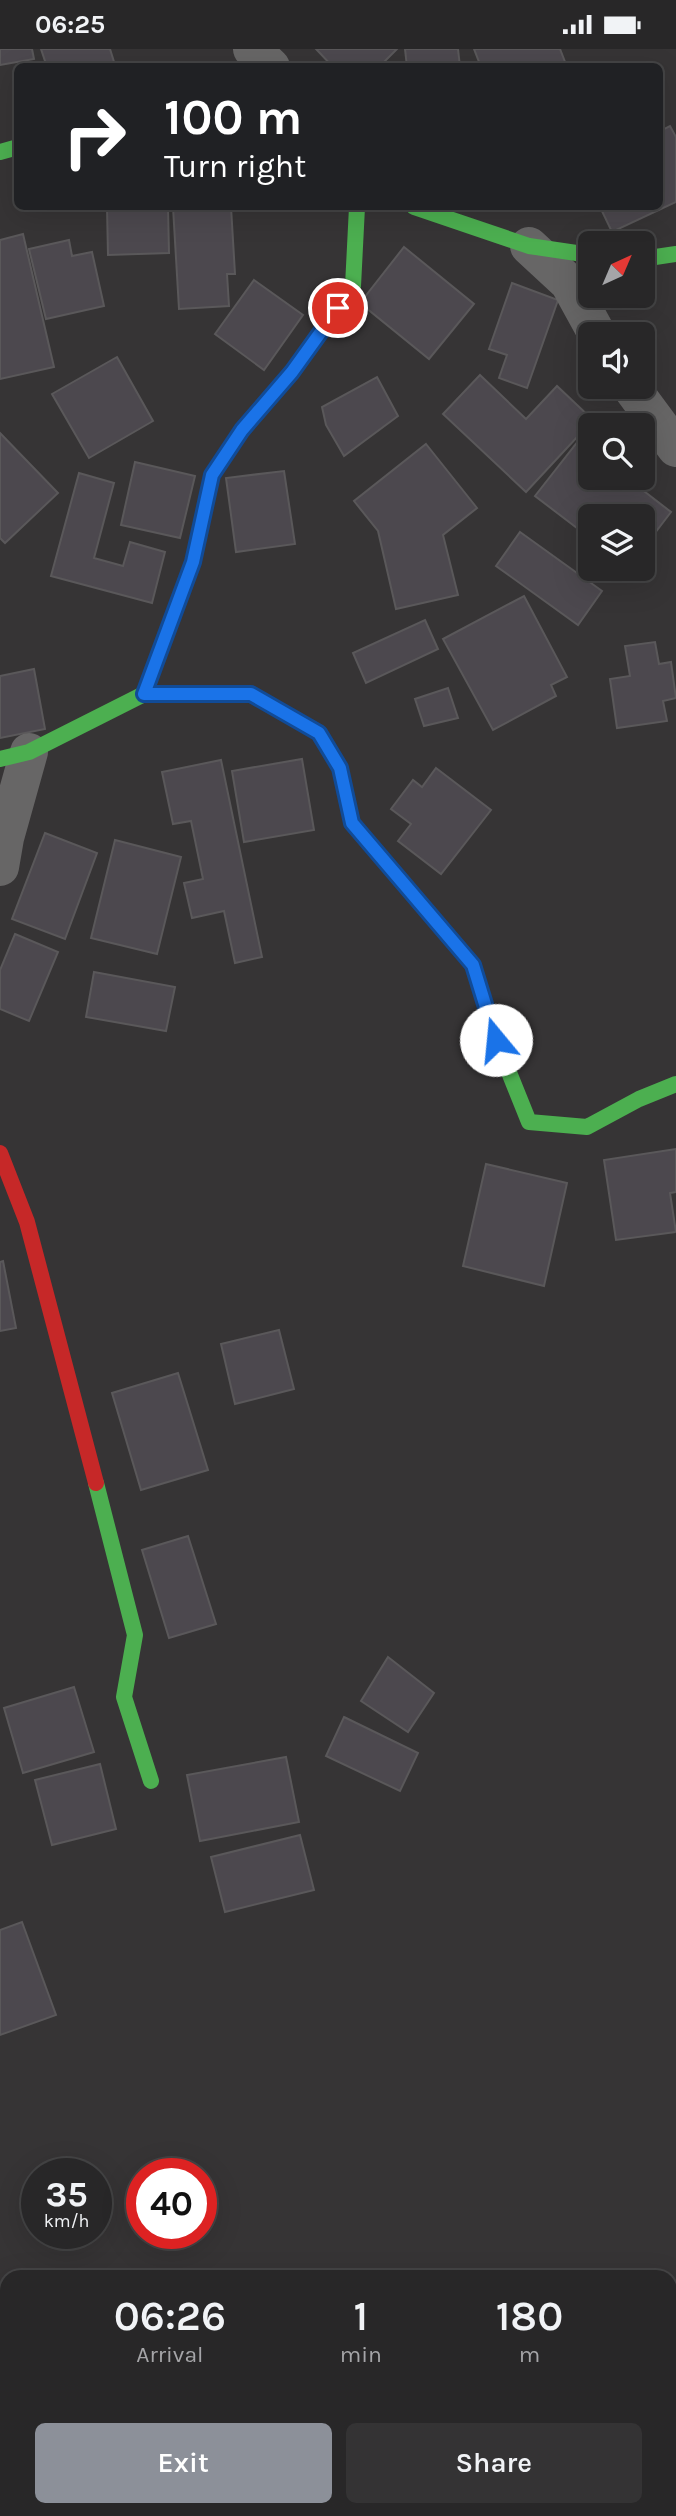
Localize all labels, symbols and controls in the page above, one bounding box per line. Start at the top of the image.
text: 06:25 [35,9,105,40]
text: 100 m [164,89,302,146]
icon: right [49,91,140,182]
text: Turn right [164,148,306,185]
north arrow [578,231,654,308]
map controls [578,231,655,581]
pin [308,278,368,338]
icon: arrive [319,289,357,327]
button: sound [578,322,655,399]
button: search [578,413,655,490]
button: layers [578,504,655,581]
position arrow [459,1003,533,1077]
speed limit sign: 40 [126,2158,217,2249]
text: 35 [45,2174,88,2215]
text: km/h [44,2210,89,2232]
text: 06:26 [114,2291,226,2341]
text: 1 [354,2291,368,2341]
text: 180 [496,2291,563,2341]
text: Arrival [136,2341,204,2368]
text: min [340,2341,382,2368]
text: m [519,2341,540,2368]
button: Exit [35,2423,332,2503]
button: Share [346,2423,642,2503]

